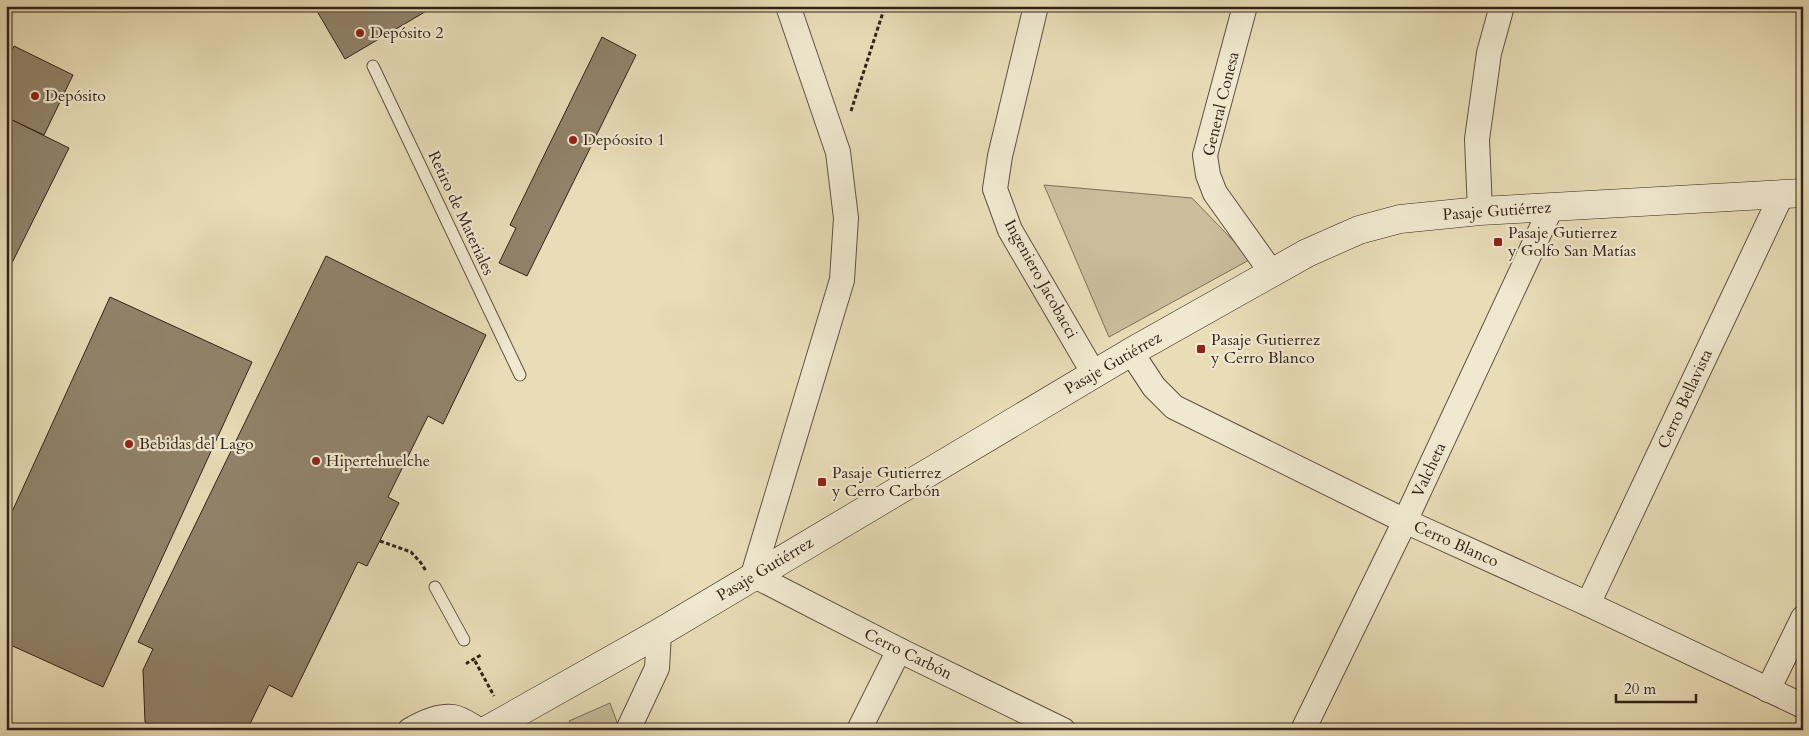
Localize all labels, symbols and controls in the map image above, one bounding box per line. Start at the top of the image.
place label: Depósito 2 [370,22,443,44]
marker: Depósito 2 [354,27,366,39]
street label: General Conesa [1197,49,1245,159]
place label: Depósito [45,85,106,107]
marker: Depósito [29,90,41,102]
place label: Depóosito 1 [583,129,665,151]
marker: Depóosito 1 [567,134,579,146]
street label: Retiro de Materiales [423,147,499,279]
street label: Pasaje Gutiérrez [1442,196,1552,226]
street label: Ingeniero Jacobacci [999,215,1083,343]
place label: Pasaje Gutierrez y Golfo San Matías [1507,222,1636,262]
marker: Pasaje Gutierrez y Golfo San Matías [1492,236,1504,248]
street label: Pasaje Gutiérrez [1060,326,1166,400]
place label: Pasaje Gutierrez y Cerro Blanco [1210,329,1320,369]
marker: Pasaje Gutierrez y Cerro Blanco [1195,343,1207,355]
street label: Cerro Bellavista [1652,346,1718,452]
place label: Bebidas del Lago [139,433,254,455]
marker: Bebidas del Lago [123,438,135,450]
street label: Valcheta [1407,439,1451,501]
place label: Hipertehuelche [326,450,430,472]
marker: Hipertehuelche [310,455,322,467]
place label: Pasaje Gutierrez y Cerro Carbón [831,462,941,502]
marker: Pasaje Gutierrez y Cerro Carbón [816,476,828,488]
street label: Cerro Blanco [1410,515,1502,573]
street label: Pasaje Gutiérrez [713,531,817,607]
street label: Cerro Carbón [860,623,956,685]
scale bar [1616,671,1696,703]
text: 20 m [1624,679,1656,699]

